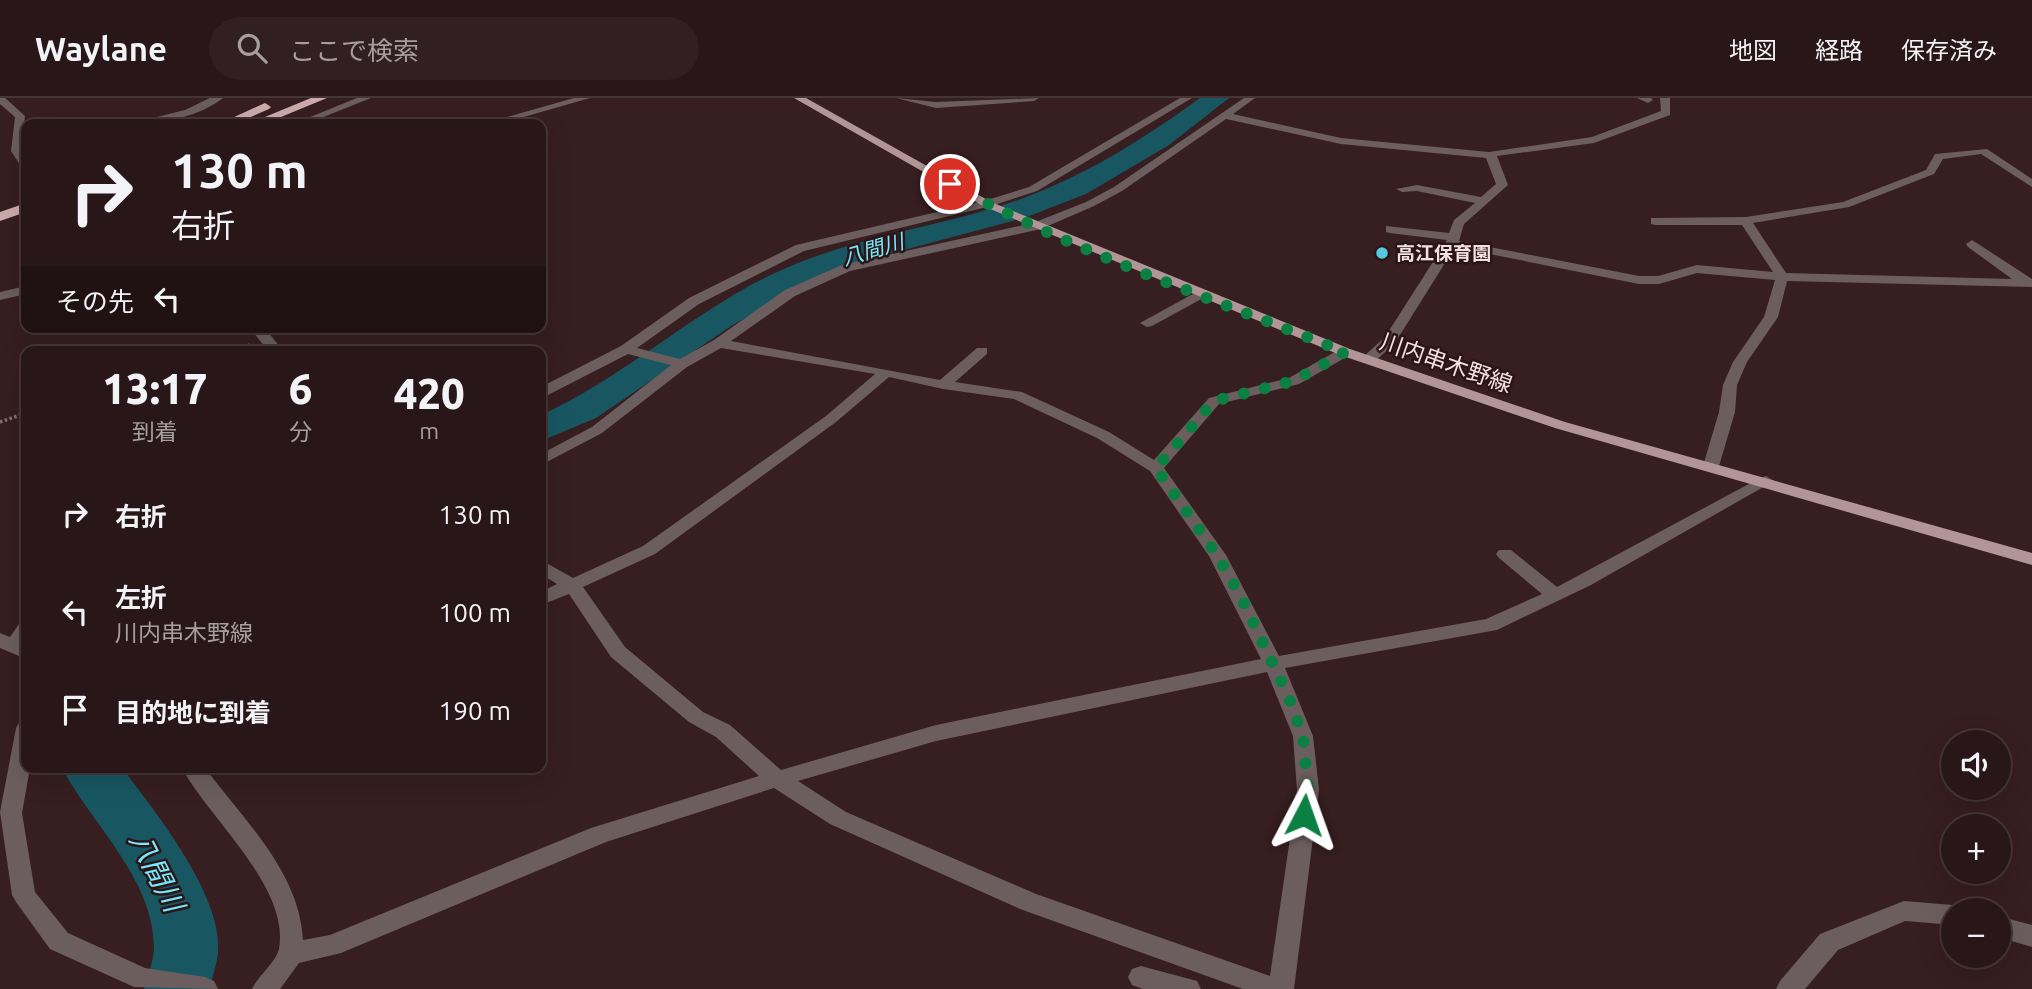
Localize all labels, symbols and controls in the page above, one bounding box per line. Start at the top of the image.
search box [209,17,699,80]
icon: search [233,29,271,67]
text: Waylane [35,30,167,67]
text: ここで検索 [289,36,419,65]
text: 地図 [1729,37,1777,64]
text: 経路 [1815,37,1863,64]
text: 保存済み [1901,37,1997,64]
text: 130 m [171,142,308,197]
icon: right [56,147,147,238]
pin [920,154,980,214]
icon: arrive [931,165,969,203]
text: 右折 [171,207,235,243]
water label: 八間川 [839,228,908,269]
place label: 高江保育園 [1396,242,1491,264]
marker: 高江保育園 [1374,245,1390,261]
icon: left [148,280,186,318]
text: その先 [56,287,134,316]
street label: 川内串木野線 [1377,328,1515,397]
text: 13:17 [102,365,207,412]
text: 6 [289,365,312,412]
text: 420 [394,370,465,417]
text: m [419,418,439,443]
text: 到着 [132,419,178,444]
text: 分 [289,419,312,444]
icon: right [56,495,94,533]
text: 130 m [439,500,511,529]
text: 右折 [115,502,167,531]
text: 左折 [115,583,167,612]
icon: left [56,593,94,631]
text: 100 m [439,598,511,627]
text: 川内串木野線 [115,620,253,645]
icon: arrive [56,691,94,729]
text: 190 m [439,696,511,725]
text: 目的地に到着 [115,698,271,727]
map controls [1941,730,2011,968]
button: sound [1941,730,2011,800]
position arrow [1267,778,1341,852]
button: + [1941,814,2011,884]
water label: 八間川 [125,827,192,919]
button: − [1941,898,2011,968]

